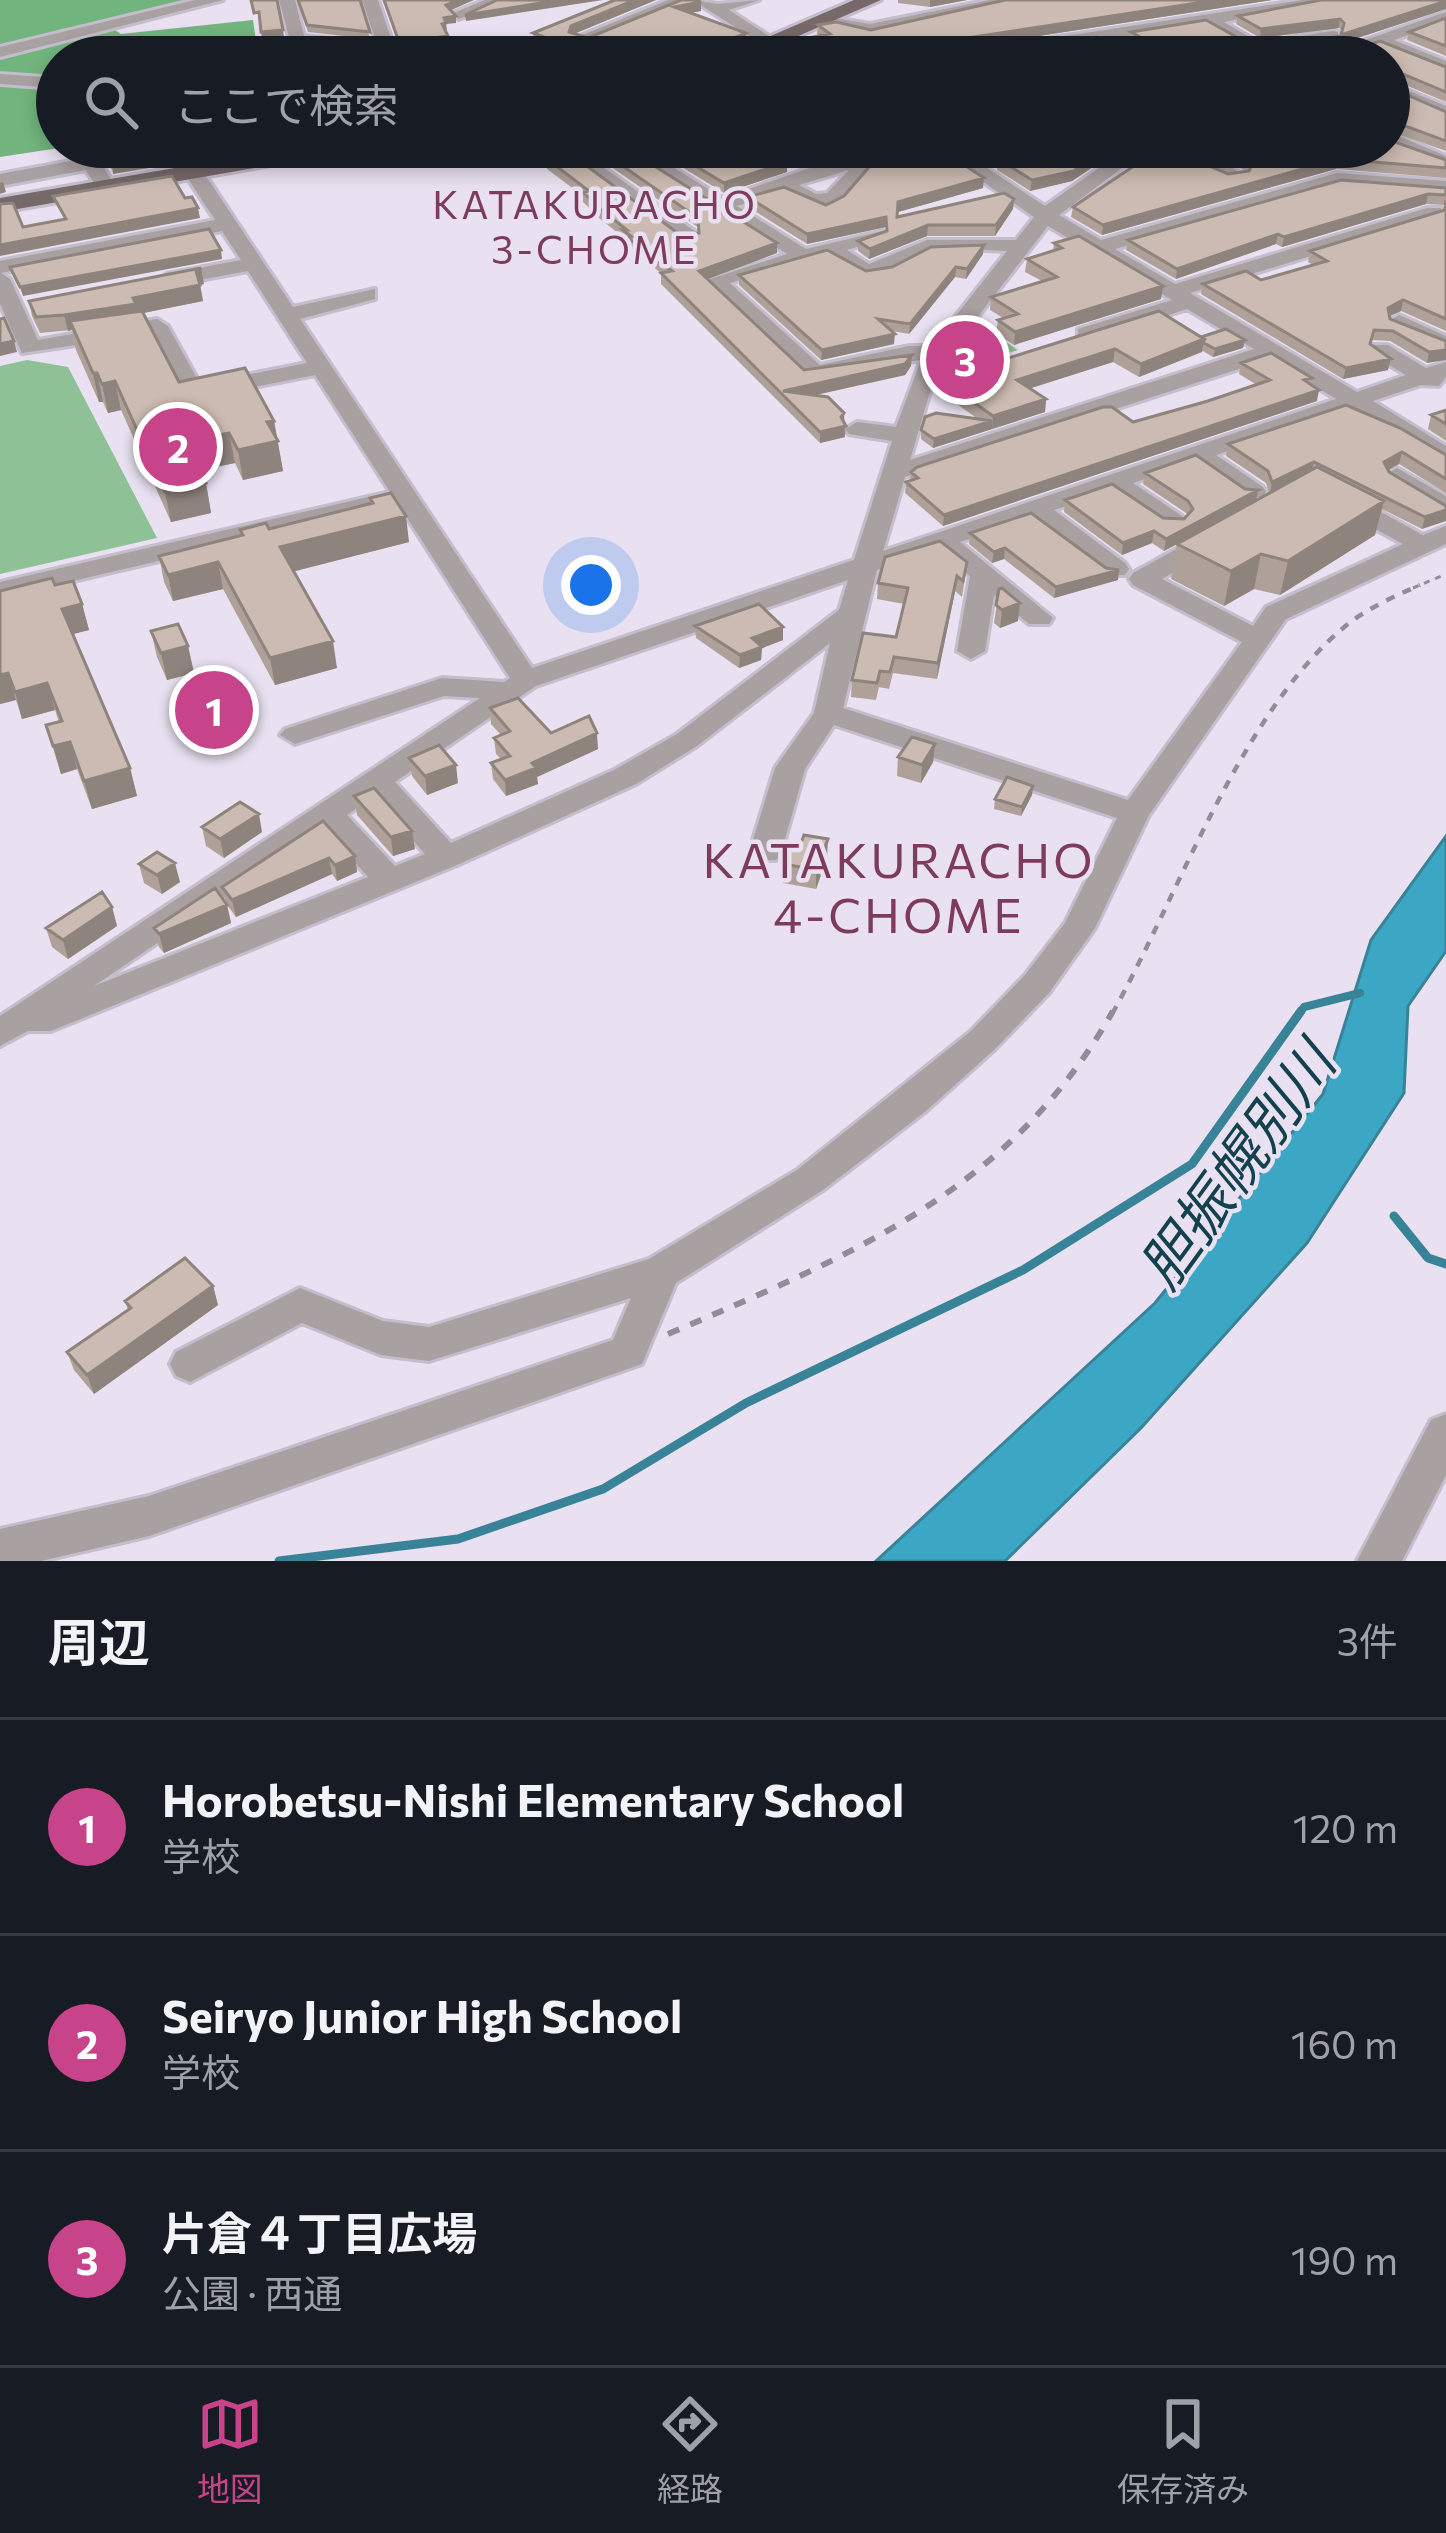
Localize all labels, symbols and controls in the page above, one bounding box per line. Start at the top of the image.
search box [36,36,1410,168]
icon: search [78,69,144,135]
text: ここで検索 [174,76,399,131]
district label: KATAKURACHO 3-CHOME [432,179,758,272]
pin: 3 [926,315,1004,405]
pin: 2 [139,402,217,492]
your location [561,555,621,615]
pin: 1 [175,665,253,755]
district label: KATAKURACHO 4-CHOME [702,829,1096,943]
water label: 胆振幌別川 [1123,1023,1351,1300]
text: 周辺 [48,1609,150,1672]
text: 3件 [1337,1616,1398,1664]
text: Horobetsu-Nishi Elementary School [162,1771,904,1826]
text: 1 [78,1803,96,1851]
text: 120 m [1293,1803,1398,1851]
text: 学校 [162,1831,240,1879]
text: Seiryo Junior High School [162,1987,682,2042]
text: 2 [76,2019,98,2067]
text: 160 m [1291,2019,1398,2067]
text: 学校 [162,2047,240,2095]
text: 片倉４丁目広場 [162,2204,477,2259]
text: 3 [76,2235,98,2283]
text: 190 m [1291,2235,1398,2283]
text: 公園 · 西通 [162,2268,342,2316]
tab: 地図 [197,2391,263,2511]
tab: 経路 [657,2391,723,2511]
tab: 保存済み [1117,2391,1249,2511]

